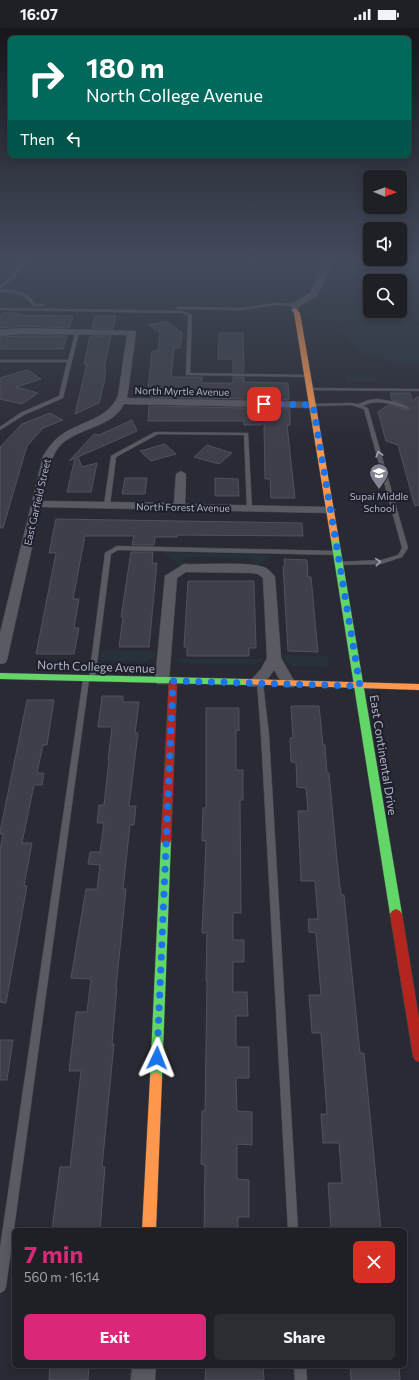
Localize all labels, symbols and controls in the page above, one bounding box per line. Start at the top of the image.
text: 16:07 [20,5,58,23]
text: 180 m [86,50,164,84]
icon: right [20,52,72,104]
text: North College Avenue [86,84,263,106]
icon: left [63,128,85,150]
text: Then [20,130,55,148]
north arrow [363,170,407,214]
map controls [363,170,407,318]
button: sound [363,222,407,266]
button: search [363,274,407,318]
street label: North Myrtle Avenue [134,384,230,398]
pin [247,387,281,421]
icon: arrive [253,393,275,415]
one-way arrow [375,451,384,458]
street label: East Garfield Street [21,458,53,546]
school or university icon: Supai Middle School [368,462,390,490]
place label: Supai Middle School [350,490,408,514]
street label: North Forest Avenue [136,500,230,514]
one-way arrow [375,558,381,567]
street label: North College Avenue [37,657,155,675]
street label: East Continental Drive [368,694,400,816]
position arrow [136,1037,178,1079]
text: 7 min [24,1239,83,1268]
button: close [353,1241,395,1283]
text: 560 m · 16:14 [24,1269,100,1285]
button: Exit [24,1314,206,1360]
button: Share [214,1314,395,1360]

